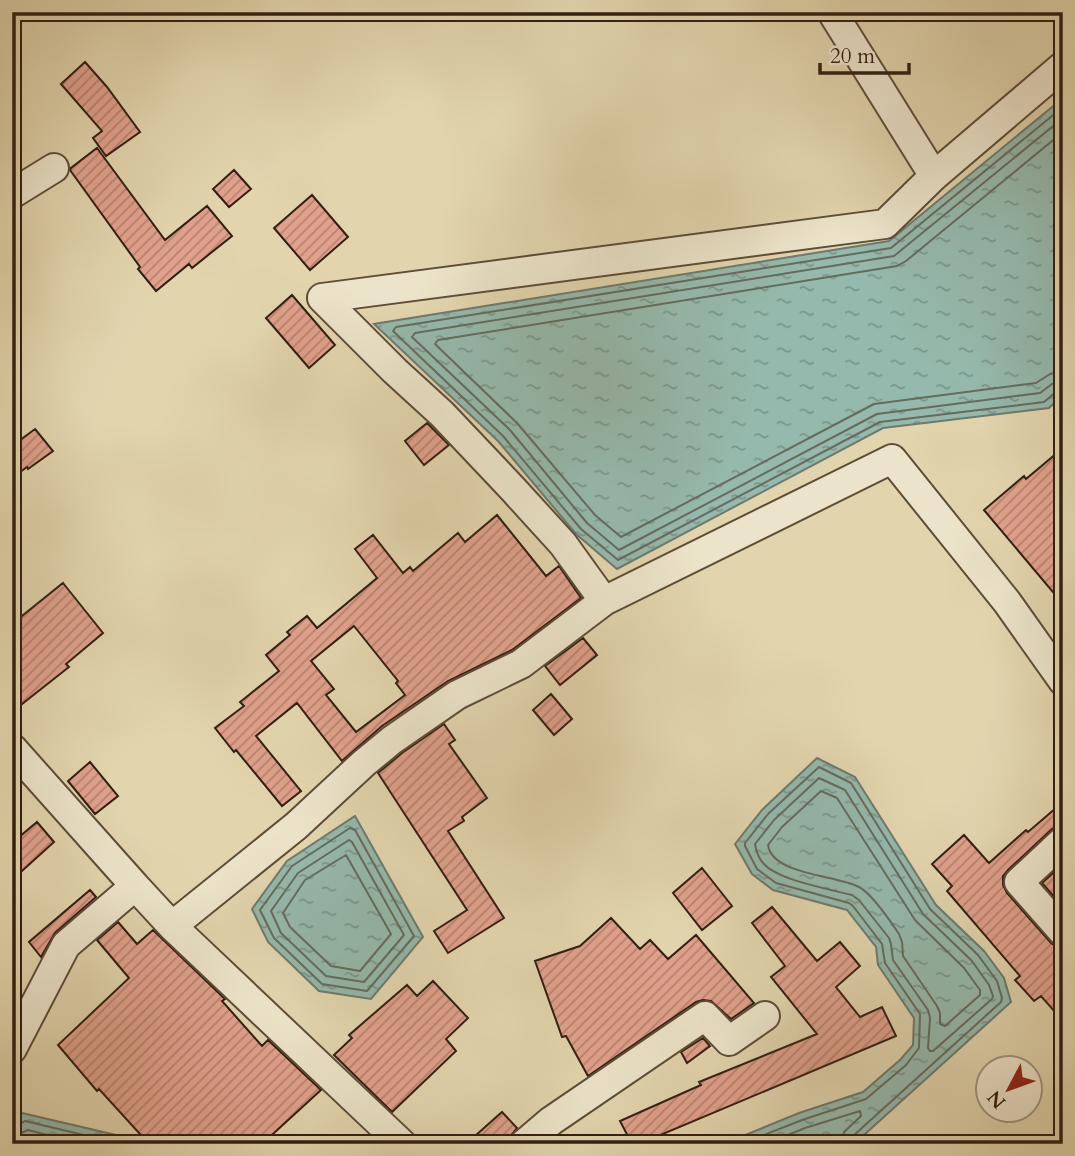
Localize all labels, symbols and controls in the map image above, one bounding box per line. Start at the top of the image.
scale bar [820,32,909,76]
text: 20 m [830,42,875,71]
north arrow [974,1054,1044,1124]
text: N [981,1084,1012,1114]

